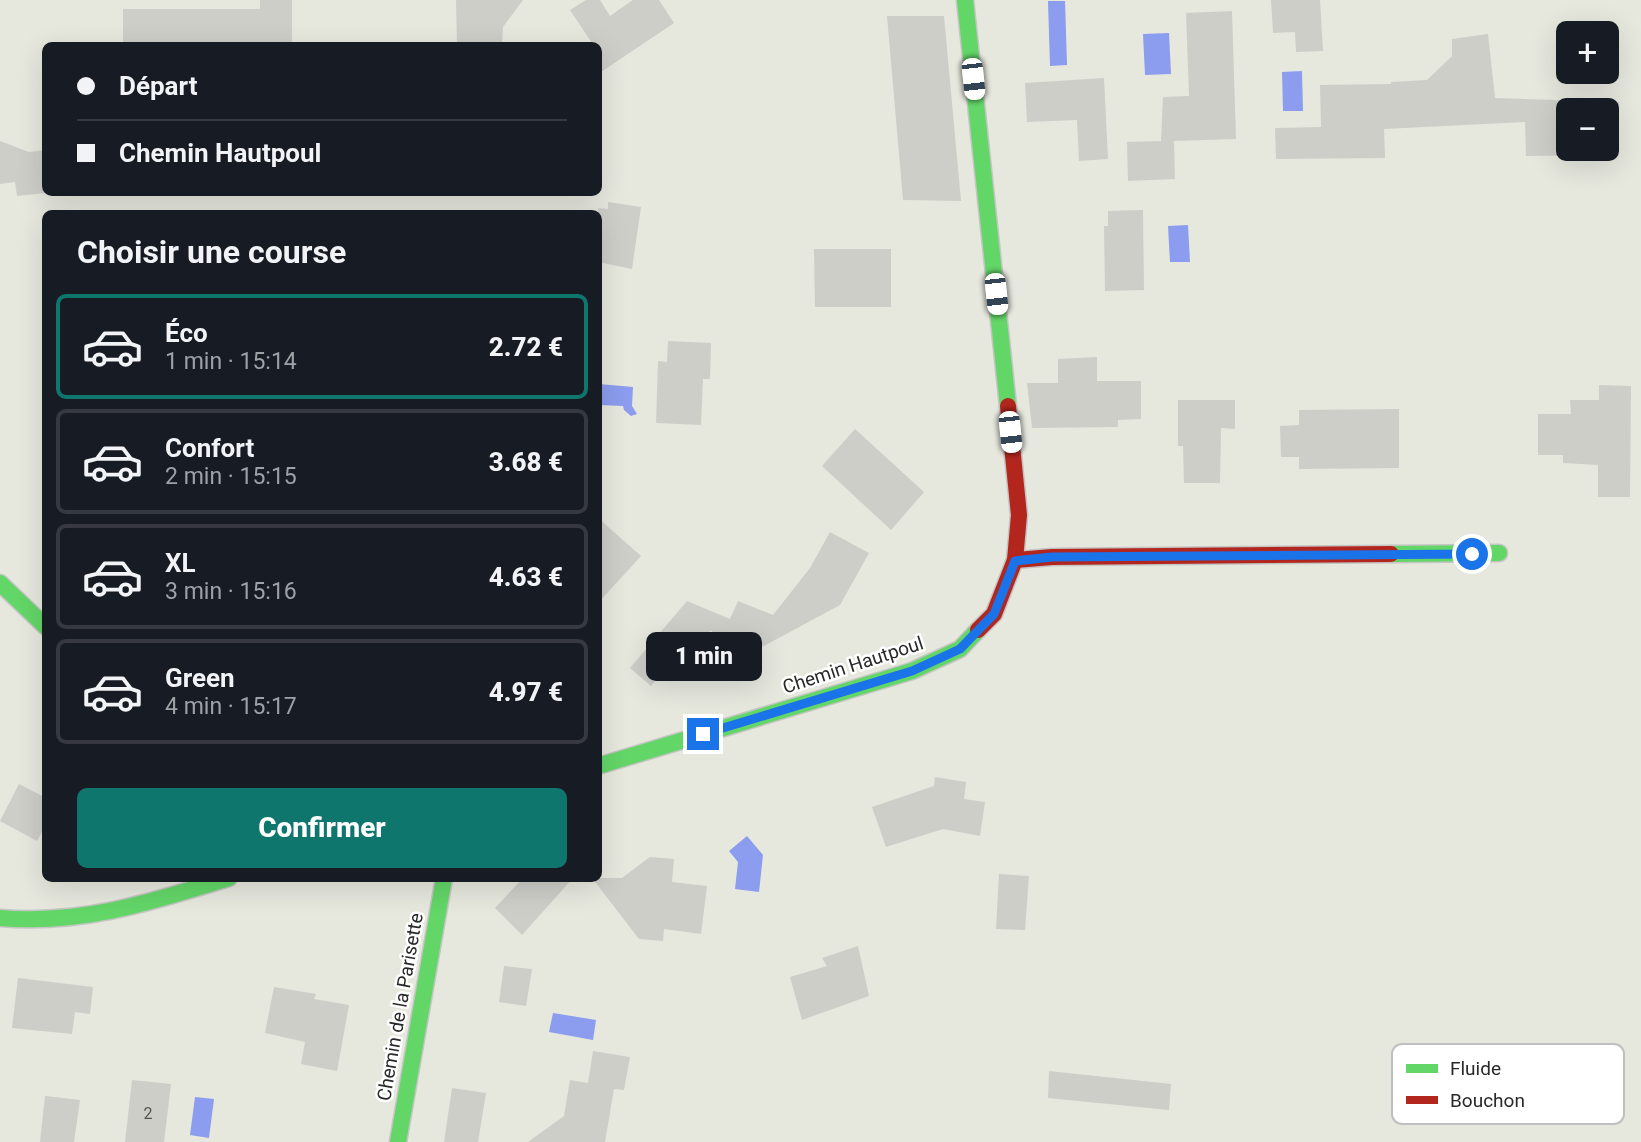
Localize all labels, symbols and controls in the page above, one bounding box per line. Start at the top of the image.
map controls [1556,21,1619,161]
button: + [1556,21,1619,84]
car [961,57,986,101]
text: Départ [119,71,197,101]
button: − [1556,98,1619,161]
text: Chemin Hautpoul [119,138,321,168]
text: Choisir une course [77,233,346,271]
car [984,272,1009,316]
icon: car [81,315,144,378]
text: Éco [165,318,208,348]
text: 2.72 € [489,332,563,362]
text: 1 min · 15:14 [165,348,297,375]
car [998,410,1023,454]
icon: car [81,430,144,493]
text: Confort [165,433,254,463]
text: 3.68 € [489,447,563,477]
text: 2 min · 15:15 [165,463,297,490]
route start [1456,538,1488,570]
icon: car [81,545,144,608]
text: XL [165,548,196,578]
text: 4.63 € [489,562,563,592]
text: 3 min · 15:16 [165,578,297,605]
street label: Chemin Hautpoul [780,631,926,699]
callout: 1 min [645,632,761,682]
text: 1 min [675,643,733,670]
icon: car [81,660,144,723]
text: Green [165,663,235,693]
text: 4.97 € [489,677,563,707]
text: 4 min · 15:17 [165,693,297,720]
route end [687,718,719,750]
button: Confirmer [77,788,567,868]
street label: Chemin de la Parisette [372,911,428,1103]
legend [1392,1044,1624,1124]
text: Fluide [1450,1057,1501,1080]
text: Bouchon [1450,1089,1525,1112]
house number: 2 [144,1104,153,1123]

